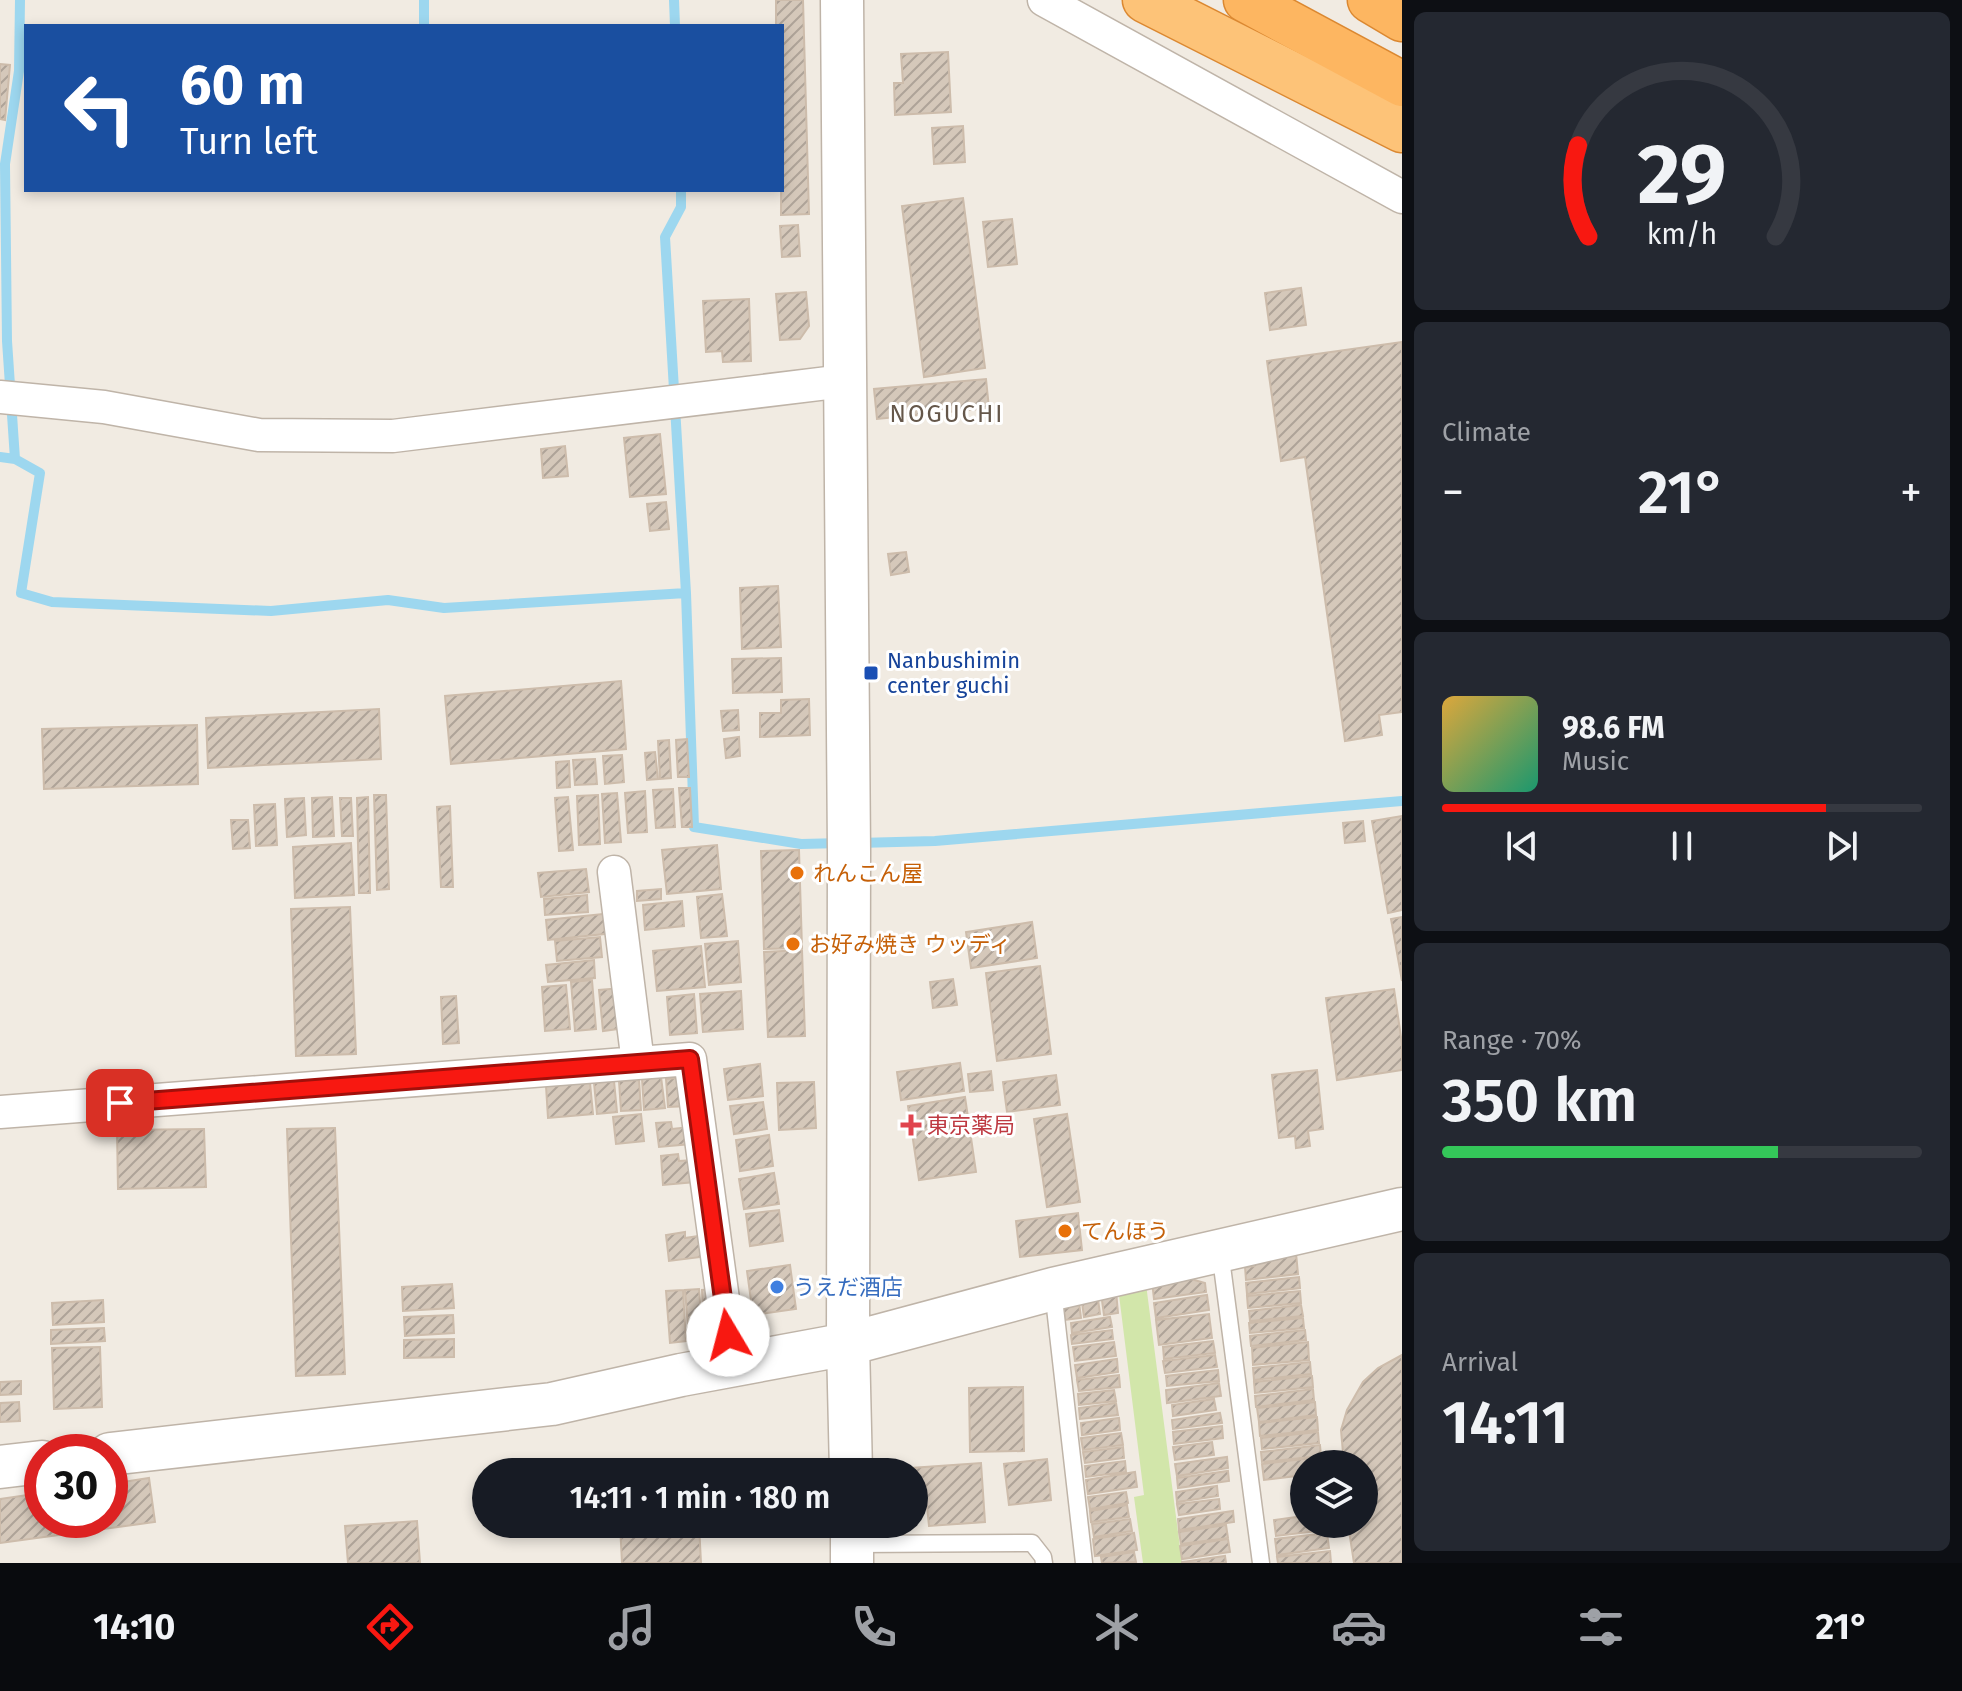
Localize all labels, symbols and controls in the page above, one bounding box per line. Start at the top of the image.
text: 60 m [180,52,305,119]
icon: left [48,56,152,160]
text: Turn left [180,120,318,164]
text: 29 [1638,125,1726,225]
text: km/h [1647,217,1717,252]
district label: NOGUCHI [890,400,1004,428]
text: Climate [1442,417,1531,448]
text: 21° [1638,457,1726,529]
text: − [1442,466,1464,519]
text: + [1900,466,1922,519]
place label: Nanbushimin center guchi [887,647,1020,699]
marker: Nanbushimin center guchi [862,664,880,682]
text: 98.6 FM [1562,710,1665,746]
text: Music [1562,746,1629,777]
icon: previous [1500,824,1544,868]
icon: pause [1660,824,1704,868]
icon: next [1820,824,1864,868]
place label: れんこん屋 [813,860,923,887]
marker: れんこん屋 [788,864,806,882]
place label: お好み焼き ウッディ [809,931,1011,958]
marker: お好み焼き ウッディ [784,935,802,953]
text: Range · 70% [1442,1025,1581,1056]
text: 350 km [1442,1065,1637,1137]
pin [86,1069,154,1137]
icon: arrive [98,1081,142,1125]
place label: 東京薬局 [927,1112,1015,1139]
marker: 東京薬局 [902,1116,920,1134]
place label: てんほう [1081,1218,1169,1245]
marker: てんほう [1056,1222,1074,1240]
place label: うえだ酒店 [793,1274,903,1301]
marker: うえだ酒店 [768,1278,786,1296]
position arrow [686,1293,770,1377]
text: Arrival [1442,1347,1518,1378]
text: 14:11 [1442,1387,1569,1459]
speed limit sign: 30 [24,1434,128,1538]
map controls [1290,1450,1378,1538]
button: layers [1290,1450,1378,1538]
text: 14:11 · 1 min · 180 m [570,1480,830,1516]
icon: directions [362,1599,418,1655]
icon: music [604,1599,660,1655]
icon: phone [846,1599,902,1655]
icon: climate [1089,1599,1145,1655]
icon: car [1331,1599,1387,1655]
icon: filters [1573,1599,1629,1655]
text: 14:10 [93,1605,175,1649]
text: 21° [1815,1605,1869,1649]

